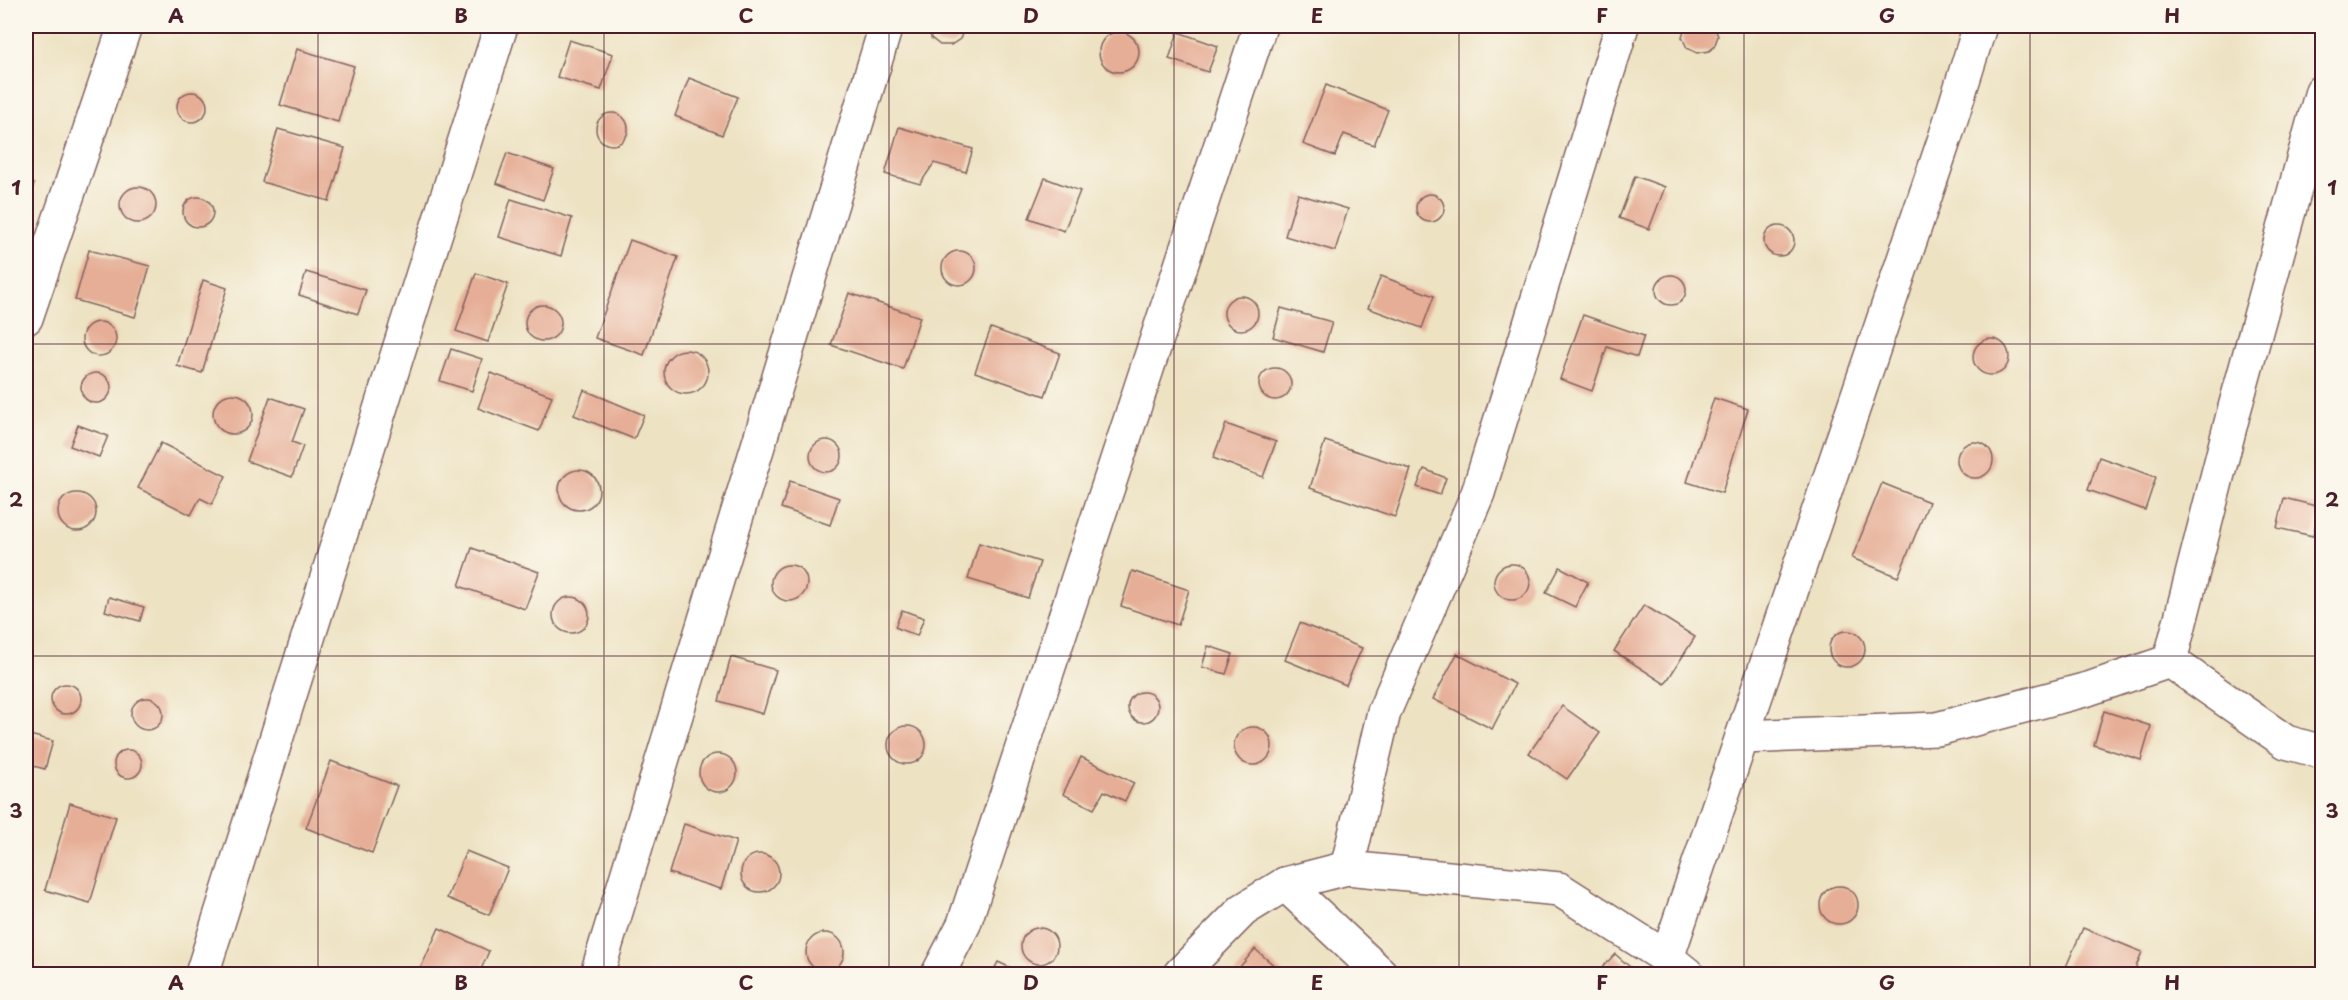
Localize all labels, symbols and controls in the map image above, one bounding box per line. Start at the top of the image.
text: A [168,0,184,30]
text: B [454,0,468,30]
text: C [738,0,754,30]
text: D [1023,0,1039,30]
text: E [1311,0,1323,30]
text: F [1596,0,1608,30]
text: G [1879,0,1895,30]
text: H [2164,0,2180,30]
text: 1 [11,172,21,202]
text: 1 [2327,172,2337,202]
text: 2 [9,484,23,514]
text: 2 [2325,484,2339,514]
text: 3 [9,795,23,825]
text: 3 [2325,795,2339,825]
text: A [168,967,184,997]
text: B [454,967,468,997]
text: C [738,967,754,997]
text: D [1023,967,1039,997]
text: E [1311,967,1323,997]
text: F [1596,967,1608,997]
text: G [1879,967,1895,997]
text: H [2164,967,2180,997]

